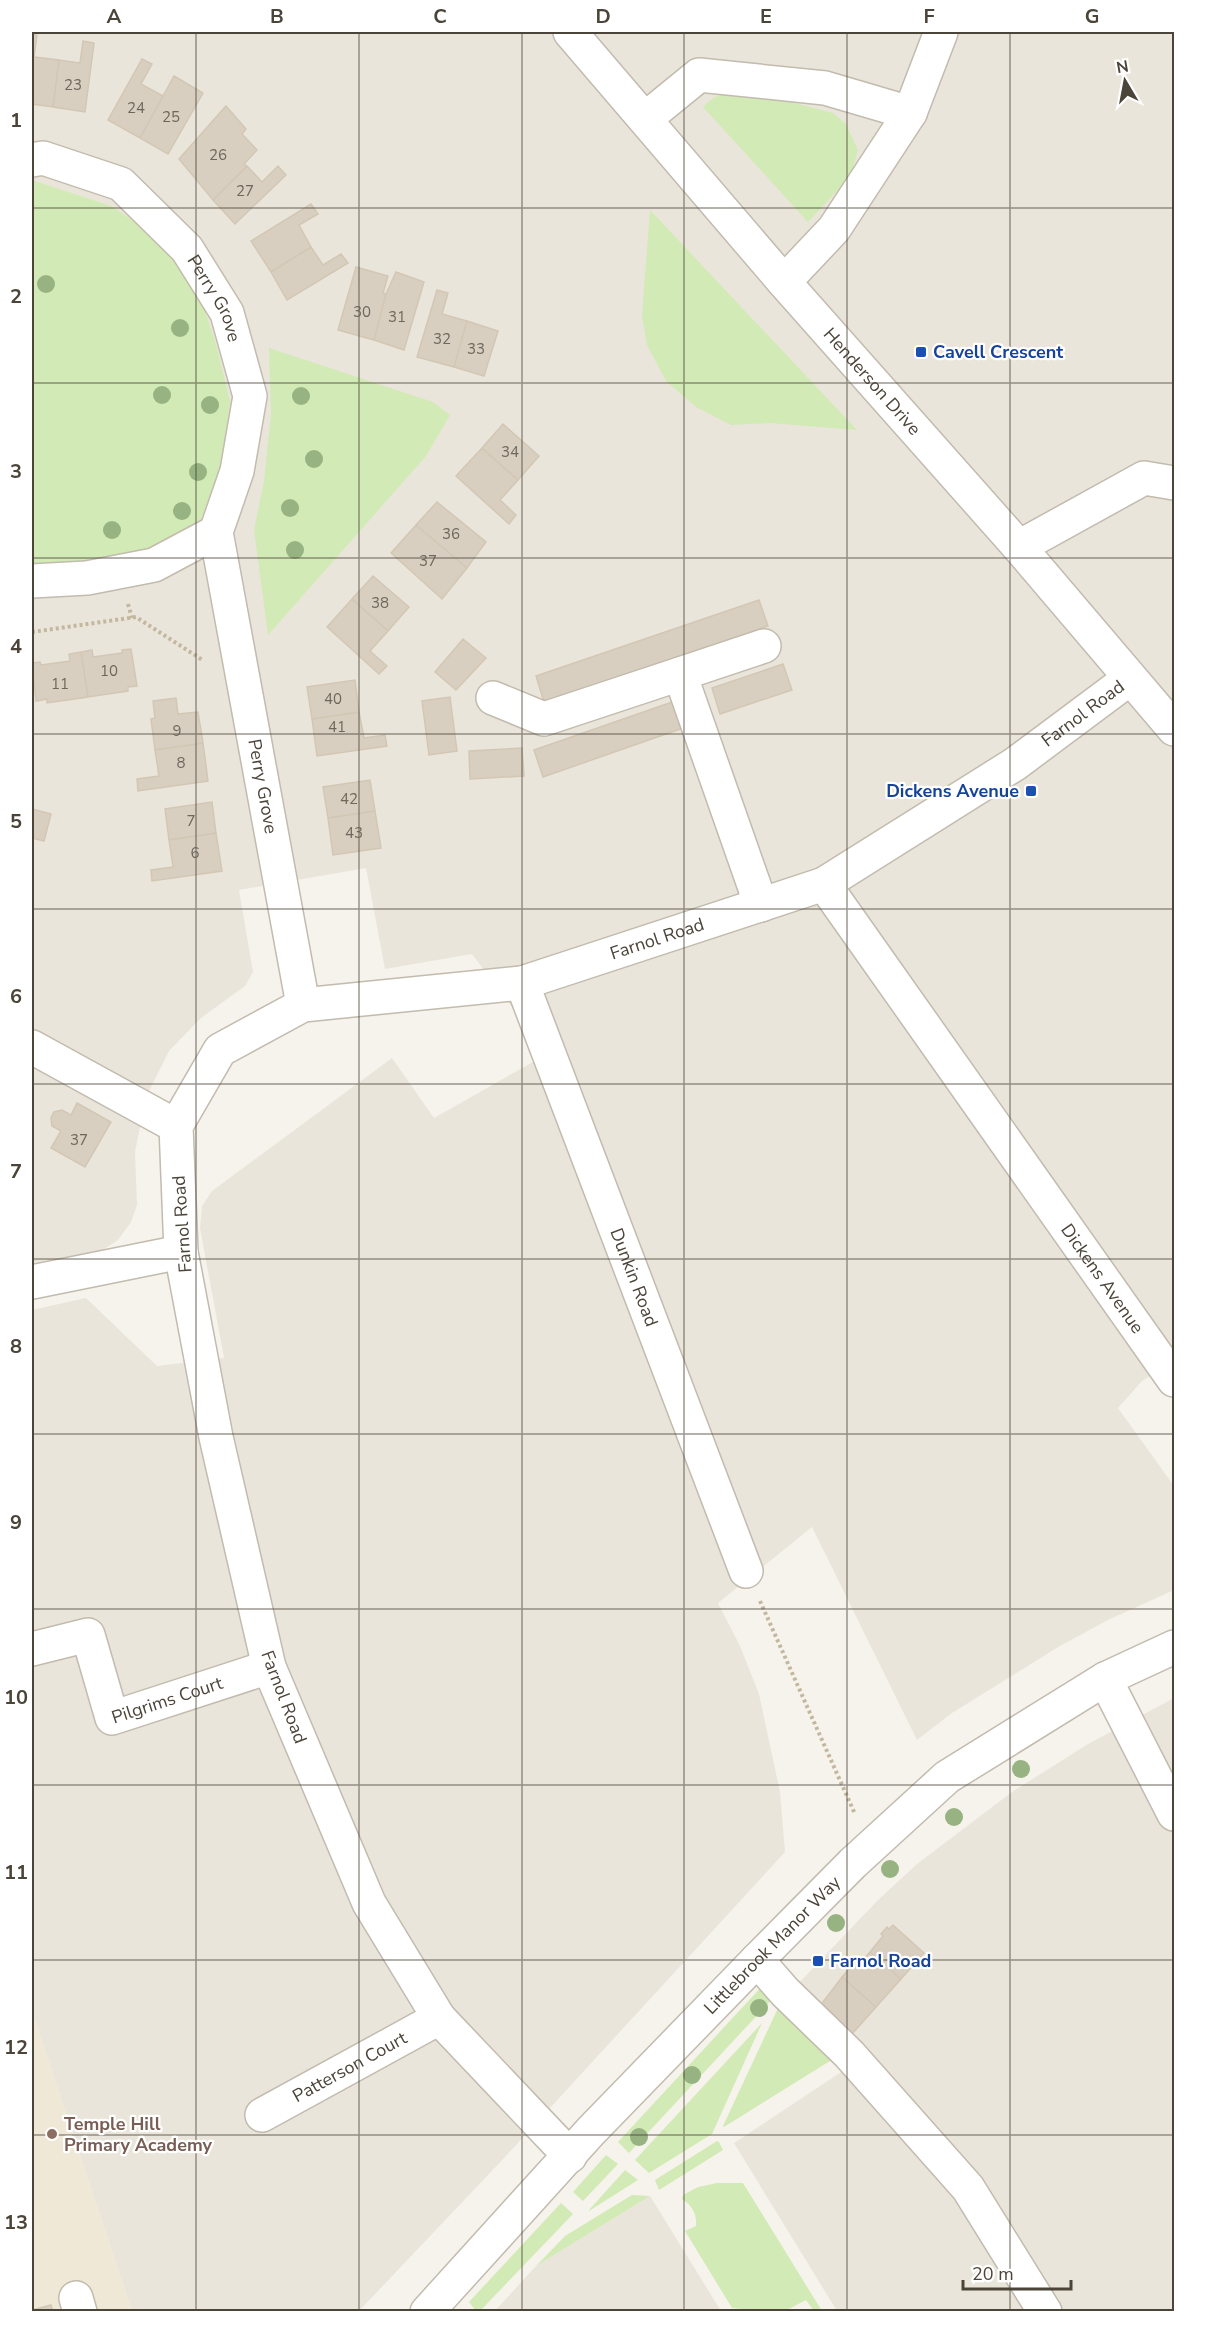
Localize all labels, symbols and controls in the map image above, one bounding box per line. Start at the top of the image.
text: A [107,3,122,30]
text: B [270,3,284,30]
text: C [433,3,447,30]
text: D [595,3,611,30]
text: E [760,3,772,30]
text: F [923,3,935,30]
text: G [1085,3,1099,30]
north arrow [1095,51,1155,111]
text: N [1115,55,1130,79]
house number: 23 [64,75,82,95]
house number: 24 [127,98,145,118]
text: 1 [10,107,22,134]
house number: 25 [162,107,180,127]
house number: 26 [209,145,227,165]
house number: 27 [236,181,254,201]
street label: Perry Grove [182,250,246,345]
text: 2 [10,283,22,310]
house number: 30 [353,302,371,322]
house number: 31 [388,307,406,327]
street label: Henderson Drive [818,323,926,440]
house number: 32 [433,329,451,349]
house number: 33 [467,339,485,359]
place label: Cavell Crescent [933,340,1063,364]
marker: Cavell Crescent [914,345,928,359]
house number: 34 [501,442,519,462]
text: 3 [10,458,22,485]
house number: 36 [442,524,460,544]
house number: 37 [419,551,437,571]
house number: 38 [371,593,389,613]
text: 4 [10,633,22,660]
house number: 10 [100,661,118,681]
house number: 11 [51,674,69,694]
street label: Farnol Road [1037,675,1129,752]
house number: 40 [324,689,342,709]
house number: 41 [328,717,346,737]
house number: 9 [172,721,182,741]
street label: Perry Grove [242,737,283,836]
house number: 8 [176,753,186,773]
place label: Dickens Avenue [886,779,1019,803]
marker: Dickens Avenue [1024,784,1038,798]
house number: 42 [340,789,358,809]
text: 5 [10,808,22,835]
house number: 7 [186,811,196,831]
house number: 43 [345,823,363,843]
house number: 6 [190,843,200,863]
street label: Farnol Road [607,912,707,965]
text: 6 [10,983,22,1010]
house number: 37 [70,1130,88,1150]
text: 7 [10,1158,22,1185]
street label: Farnol Road [167,1175,197,1273]
street label: Dickens Avenue [1055,1219,1149,1338]
street label: Dunkin Road [604,1225,664,1330]
text: 8 [10,1333,22,1360]
text: 9 [10,1509,22,1536]
street label: Farnol Road [255,1647,313,1747]
street label: Pilgrims Court [108,1671,226,1729]
text: 10 [4,1684,28,1711]
text: 11 [4,1859,28,1886]
street label: Littlebrook Manor Way [699,1870,846,2020]
place label: Farnol Road [830,1949,931,1973]
marker: Farnol Road [811,1954,825,1968]
street label: Patterson Court [288,2026,412,2108]
text: 12 [4,2034,28,2061]
place label: Temple Hill Primary Academy [64,2112,213,2157]
marker: Temple Hill Primary Academy [45,2127,59,2141]
text: 13 [4,2209,28,2236]
scale bar [963,2253,1071,2291]
text: 20 m [972,2262,1014,2286]

